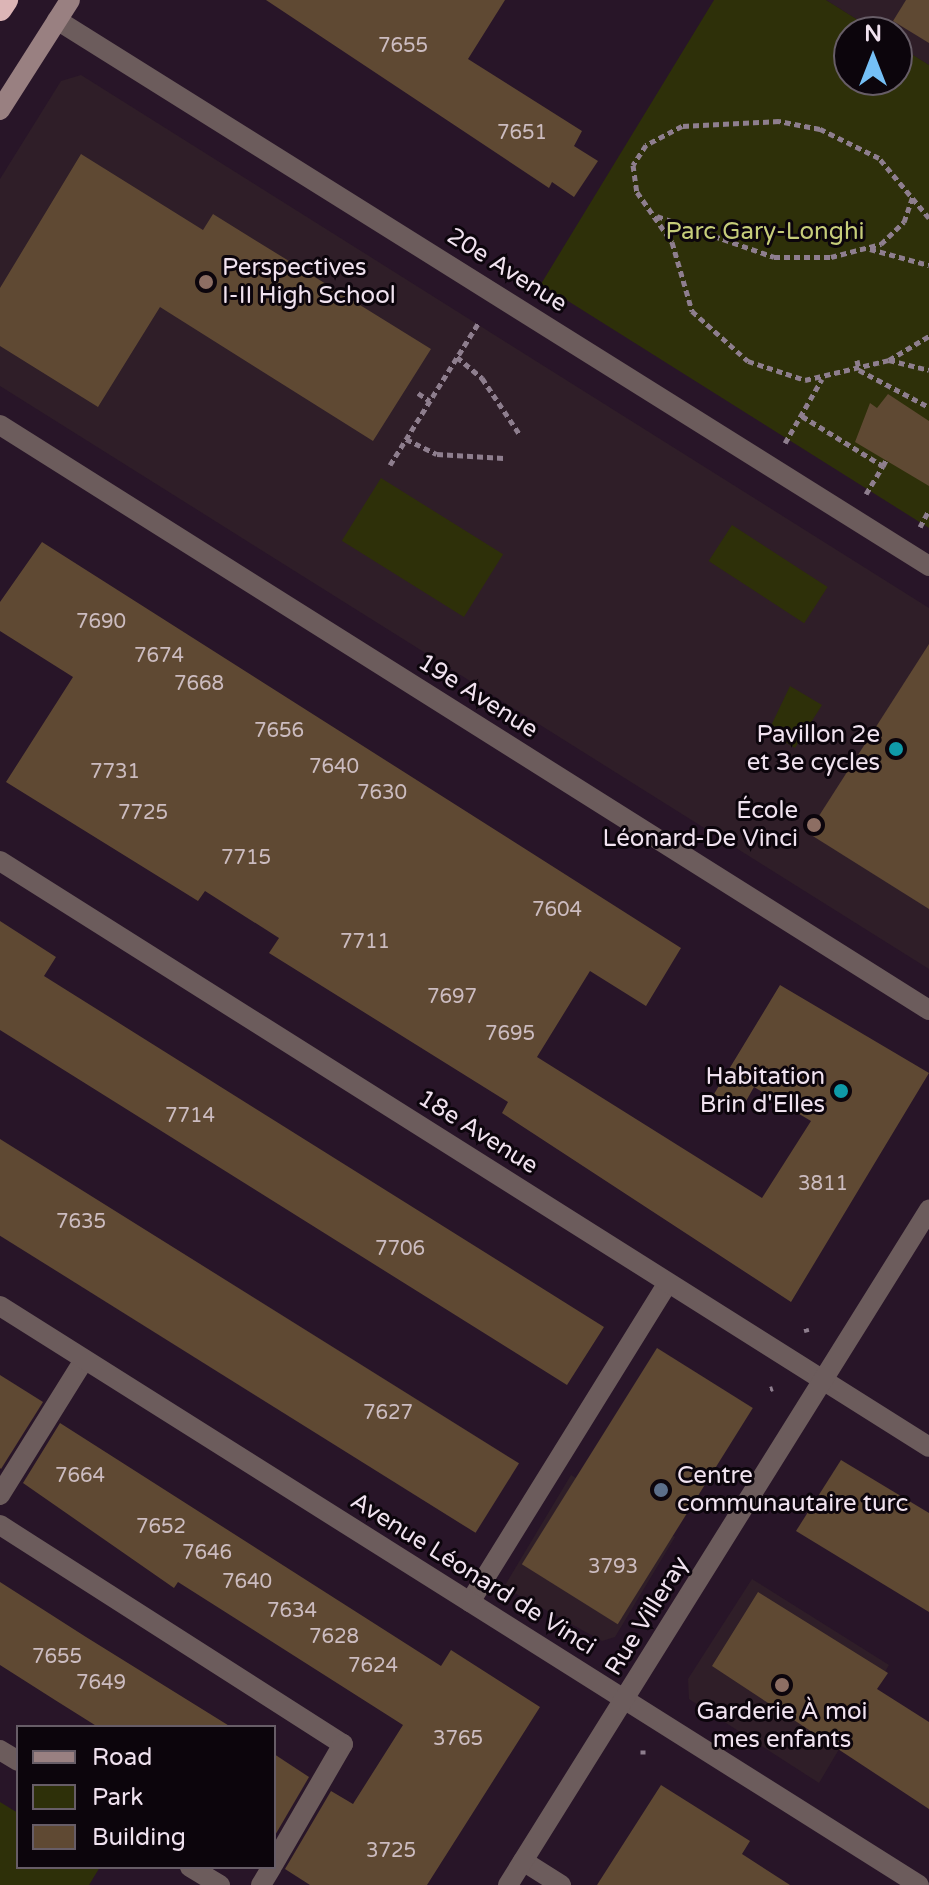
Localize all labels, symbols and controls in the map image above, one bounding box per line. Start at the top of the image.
north arrow [833,16,913,96]
text: N [864,21,882,47]
house number: 7655 [378,34,428,58]
house number: 7651 [497,121,547,145]
park label: Parc Gary-Longhi [666,218,864,246]
street label: 20e Avenue [442,222,572,318]
place label: Perspectives I-II High School [222,254,396,310]
marker: Perspectives I-II High School [197,273,215,291]
house number: 7690 [76,610,126,634]
house number: 7674 [134,644,184,668]
street label: 19e Avenue [413,648,543,744]
house number: 7668 [174,672,224,696]
house number: 7656 [254,719,304,743]
place label: Pavillon 2e et 3e cycles [747,721,880,777]
marker: Pavillon 2e et 3e cycles [887,740,905,758]
house number: 7640 [309,755,359,779]
house number: 7731 [90,760,140,784]
house number: 7630 [357,781,407,805]
place label: École Léonard-De Vinci [602,797,798,853]
house number: 7725 [118,801,168,825]
marker: École Léonard-De Vinci [805,816,823,834]
house number: 7715 [221,846,271,870]
house number: 7604 [532,898,582,922]
house number: 7711 [340,930,390,954]
house number: 7697 [427,985,477,1009]
house number: 7695 [485,1022,535,1046]
place label: Habitation Brin d'Elles [700,1063,825,1119]
marker: Habitation Brin d'Elles [832,1082,850,1100]
street label: 18e Avenue [413,1084,543,1180]
house number: 7714 [165,1104,215,1128]
house number: 3811 [798,1172,848,1196]
house number: 7635 [56,1210,106,1234]
house number: 7706 [375,1237,425,1261]
house number: 7627 [363,1401,413,1425]
place label: Centre communautaire turc [677,1462,908,1518]
house number: 7664 [55,1464,105,1488]
marker: Centre communautaire turc [652,1481,670,1499]
street label: Avenue Léonard de Vinci [345,1487,601,1661]
house number: 7652 [136,1515,186,1539]
house number: 7646 [182,1541,232,1565]
street label: Rue Villeray [599,1551,695,1681]
house number: 3793 [588,1555,638,1579]
house number: 7640 [222,1570,272,1594]
house number: 7634 [267,1599,317,1623]
house number: 7628 [309,1625,359,1649]
house number: 7655 [32,1645,82,1669]
house number: 7624 [348,1654,398,1678]
house number: 7649 [76,1671,126,1695]
marker: Garderie À moi mes enfants [773,1676,791,1694]
place label: Garderie À moi mes enfants [697,1698,867,1754]
legend [16,1725,276,1869]
house number: 3765 [433,1727,483,1751]
text: Road [92,1743,152,1772]
text: Park [92,1783,143,1812]
text: Building [92,1823,186,1852]
house number: 3725 [366,1839,416,1863]

